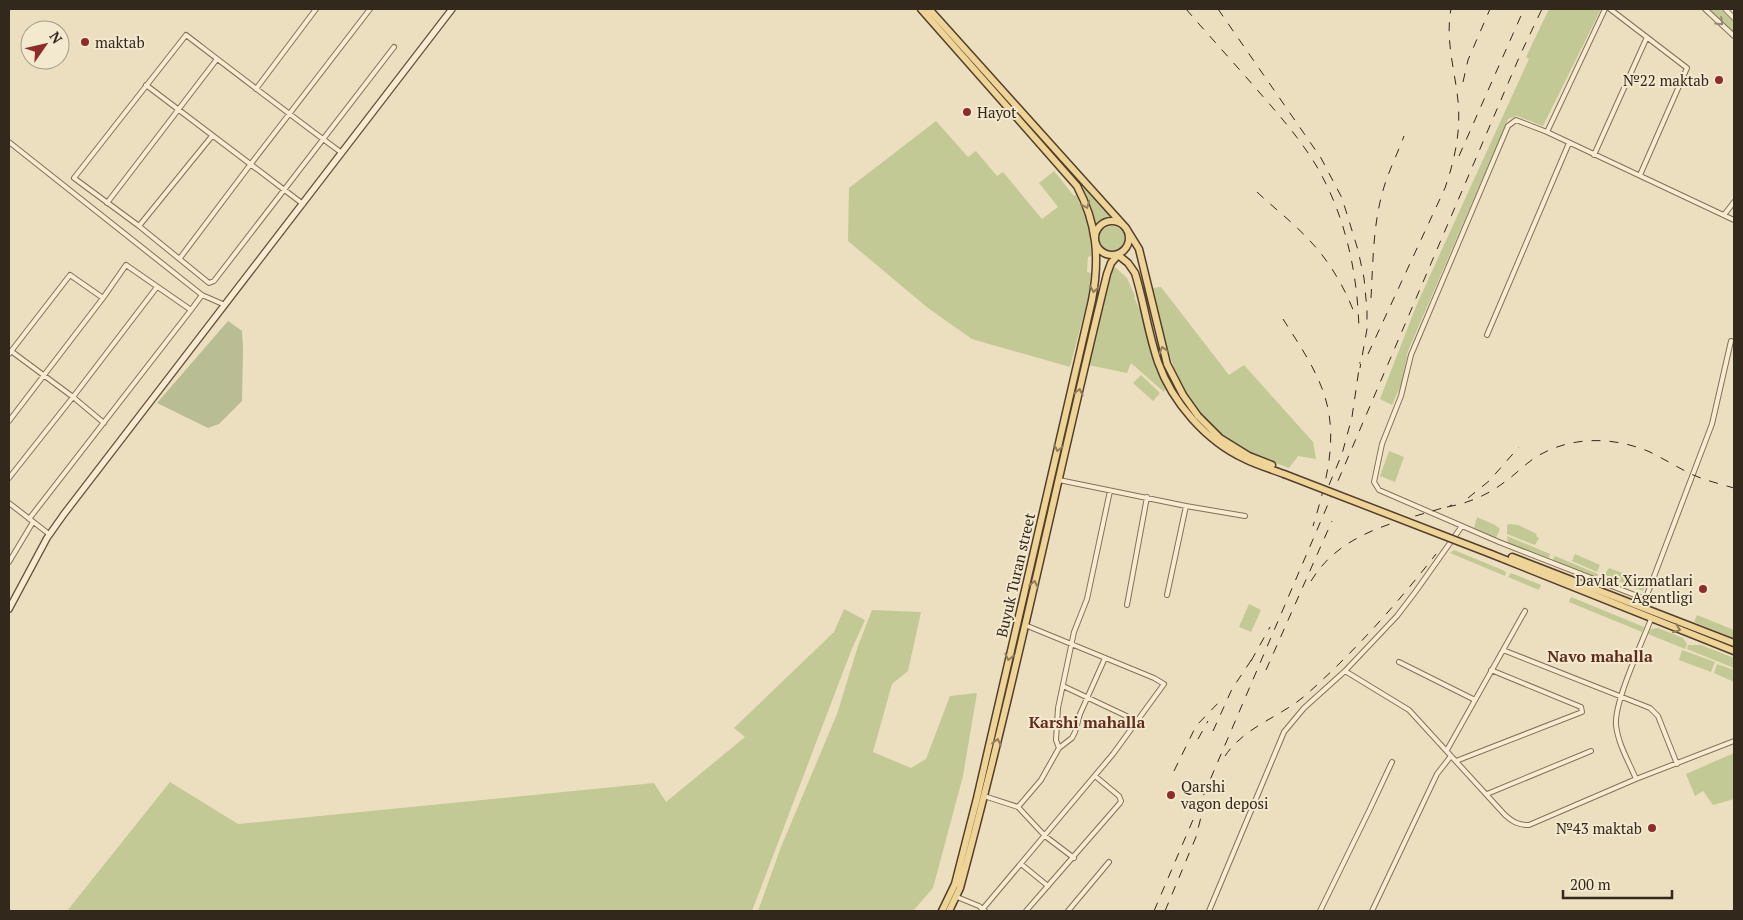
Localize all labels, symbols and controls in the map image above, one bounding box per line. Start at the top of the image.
one-way arrow [1714,16,1723,25]
north arrow [20,20,70,70]
text: N [45,28,67,47]
place label: maktab [95,32,145,52]
marker: maktab [79,36,91,48]
place label: №22 maktab [1623,70,1709,90]
marker: №22 maktab [1713,74,1725,86]
place label: Hayot [977,102,1017,122]
marker: Hayot [961,106,973,118]
one-way arrow [1080,200,1090,208]
one-way arrow [1090,285,1100,294]
one-way arrow [1158,347,1168,355]
one-way arrow [1073,387,1084,396]
one-way arrow [1053,443,1064,452]
street label: Buyuk Turan street [991,510,1039,639]
place label: Davlat Xizmatlari Agentligi [1576,570,1693,607]
one-way arrow [1028,579,1039,588]
marker: Davlat Xizmatlari Agentligi [1697,583,1709,595]
one-way arrow [1672,623,1681,633]
district label: Navo mahalla [1547,645,1653,667]
one-way arrow [1004,653,1015,662]
district label: Karshi mahalla [1029,711,1145,733]
one-way arrow [991,738,1002,747]
place label: Qarshi vagon deposi [1180,776,1269,813]
marker: Qarshi vagon deposi [1165,789,1177,801]
place label: №43 maktab [1556,818,1642,838]
marker: №43 maktab [1646,822,1658,834]
scale bar [1563,868,1672,900]
text: 200 m [1570,874,1611,894]

